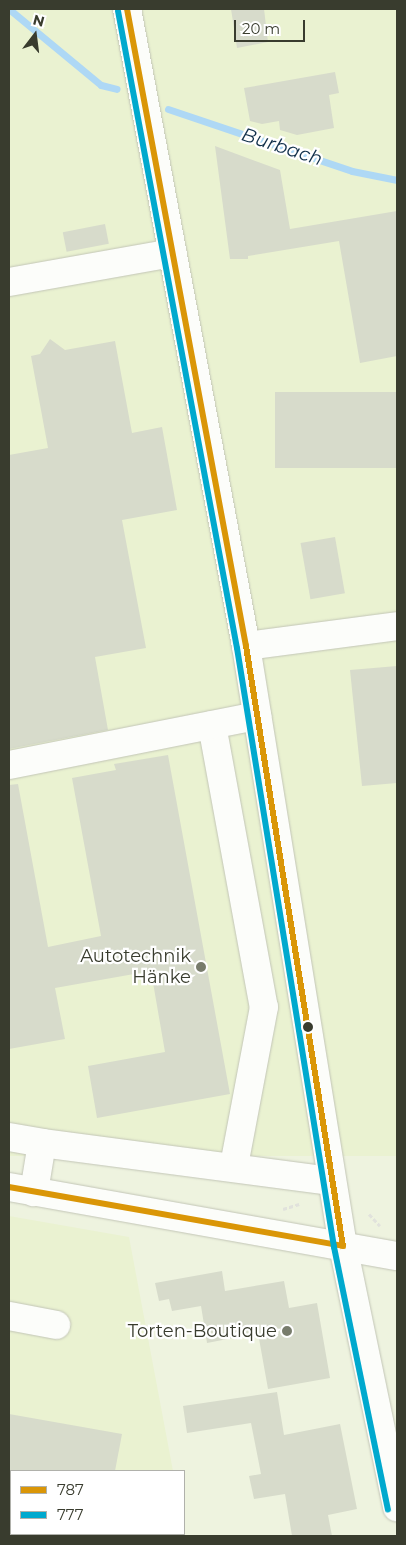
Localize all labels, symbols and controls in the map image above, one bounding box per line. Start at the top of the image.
north arrow [10,10,60,60]
text: N [31,10,47,31]
scale bar [236,10,307,42]
text: 20 m [242,19,280,38]
water label: Burbach [239,123,325,171]
place label: Autotechnik Hänke [80,946,191,989]
marker: Autotechnik Hänke [195,961,207,973]
unlabelled marker [303,1022,313,1032]
place label: Torten-Boutique [128,1320,277,1342]
marker: Torten-Boutique [281,1325,293,1337]
legend [10,1470,185,1535]
text: 787 [57,1480,84,1499]
text: 777 [57,1505,84,1524]

